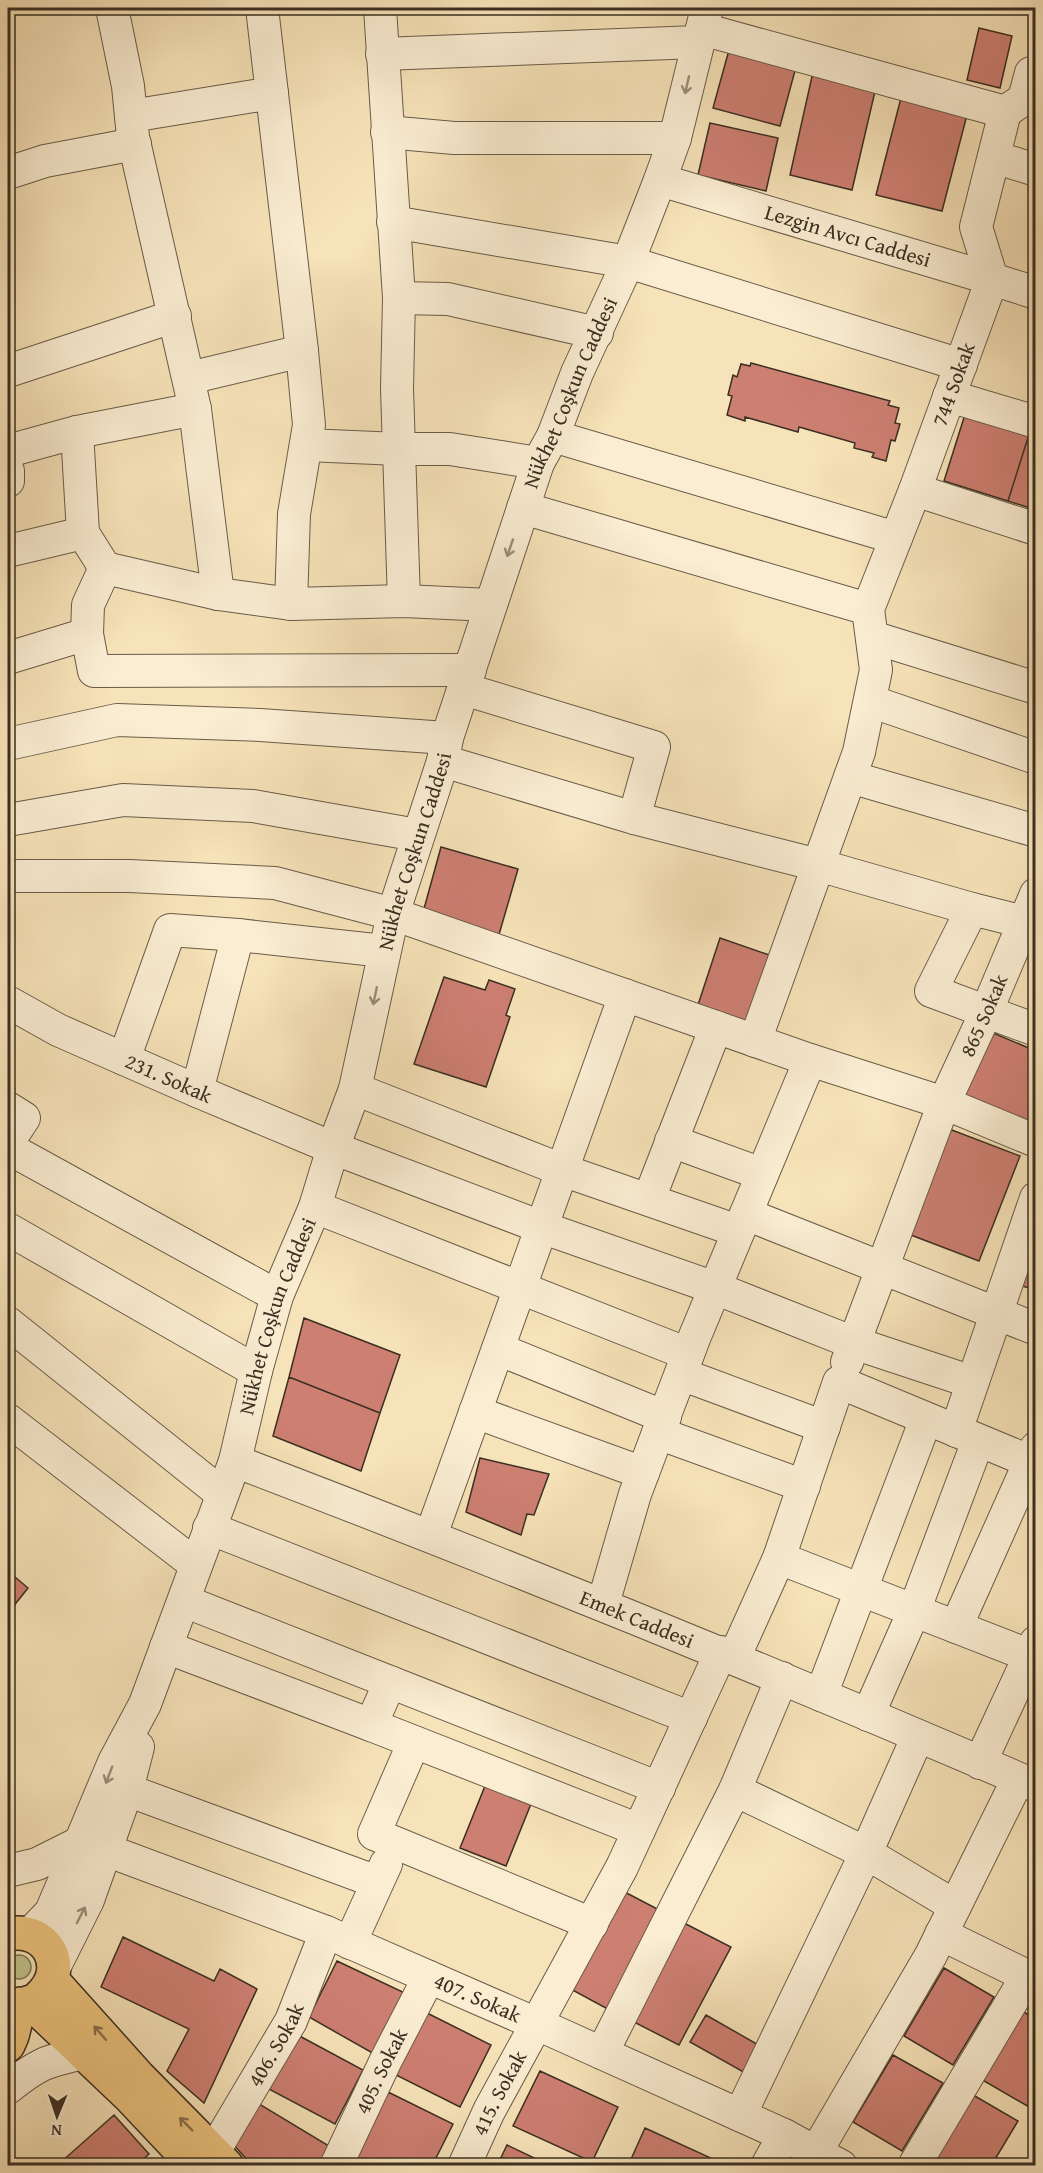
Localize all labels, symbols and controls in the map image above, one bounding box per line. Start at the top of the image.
one-way arrow [681,75,693,94]
street label: Lezgin Avcı Caddesi [761,196,935,275]
street label: Nükhet Coşkun Caddesi [515,292,625,492]
street label: 744 Sokak [924,337,983,430]
one-way arrow [503,538,514,557]
street label: Nükhet Coşkun Caddesi [370,750,459,953]
street label: 865 Sokak [952,969,1016,1062]
one-way arrow [368,986,380,1005]
street label: 231. Sokak [120,1045,217,1111]
street label: Nükhet Coşkun Caddesi [230,1213,324,1418]
street label: Emek Caddesi [575,1582,699,1656]
one-way arrow [103,1766,114,1784]
one-way arrow [75,1907,87,1925]
street label: 407. Sokak [429,1965,526,2030]
street label: 406. Sokak [239,1998,312,2093]
street label: 405. Sokak [347,2022,415,2119]
one-way arrow [93,2026,107,2041]
street label: 415. Sokak [464,2044,534,2141]
north arrow [27,2086,87,2146]
one-way arrow [179,2116,194,2131]
text: N [50,2119,62,2143]

